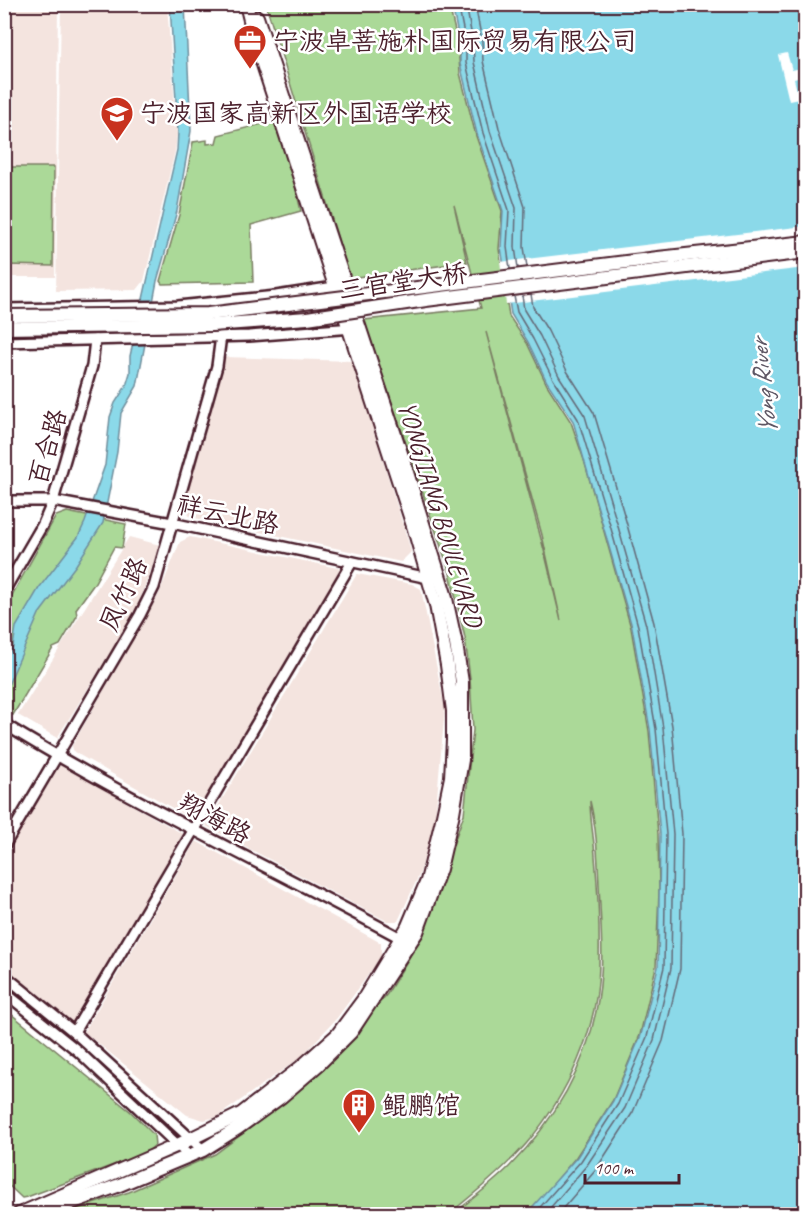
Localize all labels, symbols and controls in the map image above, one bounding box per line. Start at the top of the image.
office icon: 宁波卓菩施朴国际贸易有限公司 [232,23,268,70]
place label: 宁波卓菩施朴国际贸易有限公司 [273,25,637,58]
school or university icon: 宁波国家高新区外国语学校 [99,95,135,142]
place label: 宁波国家高新区外国语学校 [140,97,452,130]
street label: 三官堂大桥 [336,256,470,307]
water label: Yong River [741,332,785,436]
street label: YONGJIANG BOULEVARD [390,397,491,633]
street label: 百合路 [21,405,74,489]
street label: 祥云北路 [174,488,282,541]
street label: 凤竹路 [92,552,155,637]
street label: 翔海路 [173,786,257,851]
building icon: 鲲鹏馆 [341,1087,377,1134]
place label: 鲲鹏馆 [382,1089,460,1122]
scale bar [585,1147,680,1185]
text: 100 m [594,1157,635,1179]

